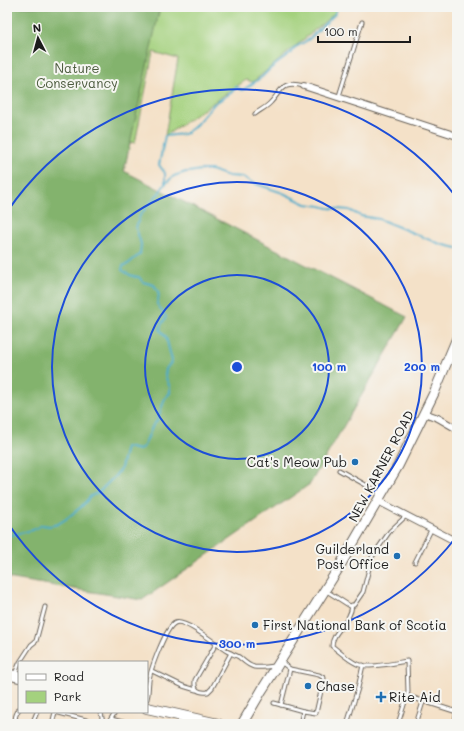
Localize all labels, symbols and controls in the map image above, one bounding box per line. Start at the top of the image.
north arrow [18,18,58,58]
scale bar [318,18,410,44]
text: N [32,20,42,35]
text: 100 m [324,23,358,39]
park label: Nature Conservancy [36,59,118,91]
text: 100 m [312,358,346,374]
text: 200 m [404,358,440,374]
centre of rings [230,360,244,374]
street label: NEW KARNER ROAD [344,407,417,524]
place label: Cat's Meow Pub [247,453,347,470]
marker: Cat's Meow Pub [350,457,360,467]
place label: Guilderland Post Office [315,540,389,572]
marker: Guilderland Post Office [392,551,402,561]
place label: First National Bank of Scotia [263,616,447,633]
marker: First National Bank of Scotia [250,620,260,630]
text: 300 m [219,635,255,651]
legend [18,661,148,713]
text: Road [54,668,84,684]
place label: Chase [316,677,355,694]
marker: Chase [303,681,313,691]
text: Park [54,688,81,704]
place label: Rite Aid [389,688,440,705]
marker: Rite Aid [376,692,386,702]

